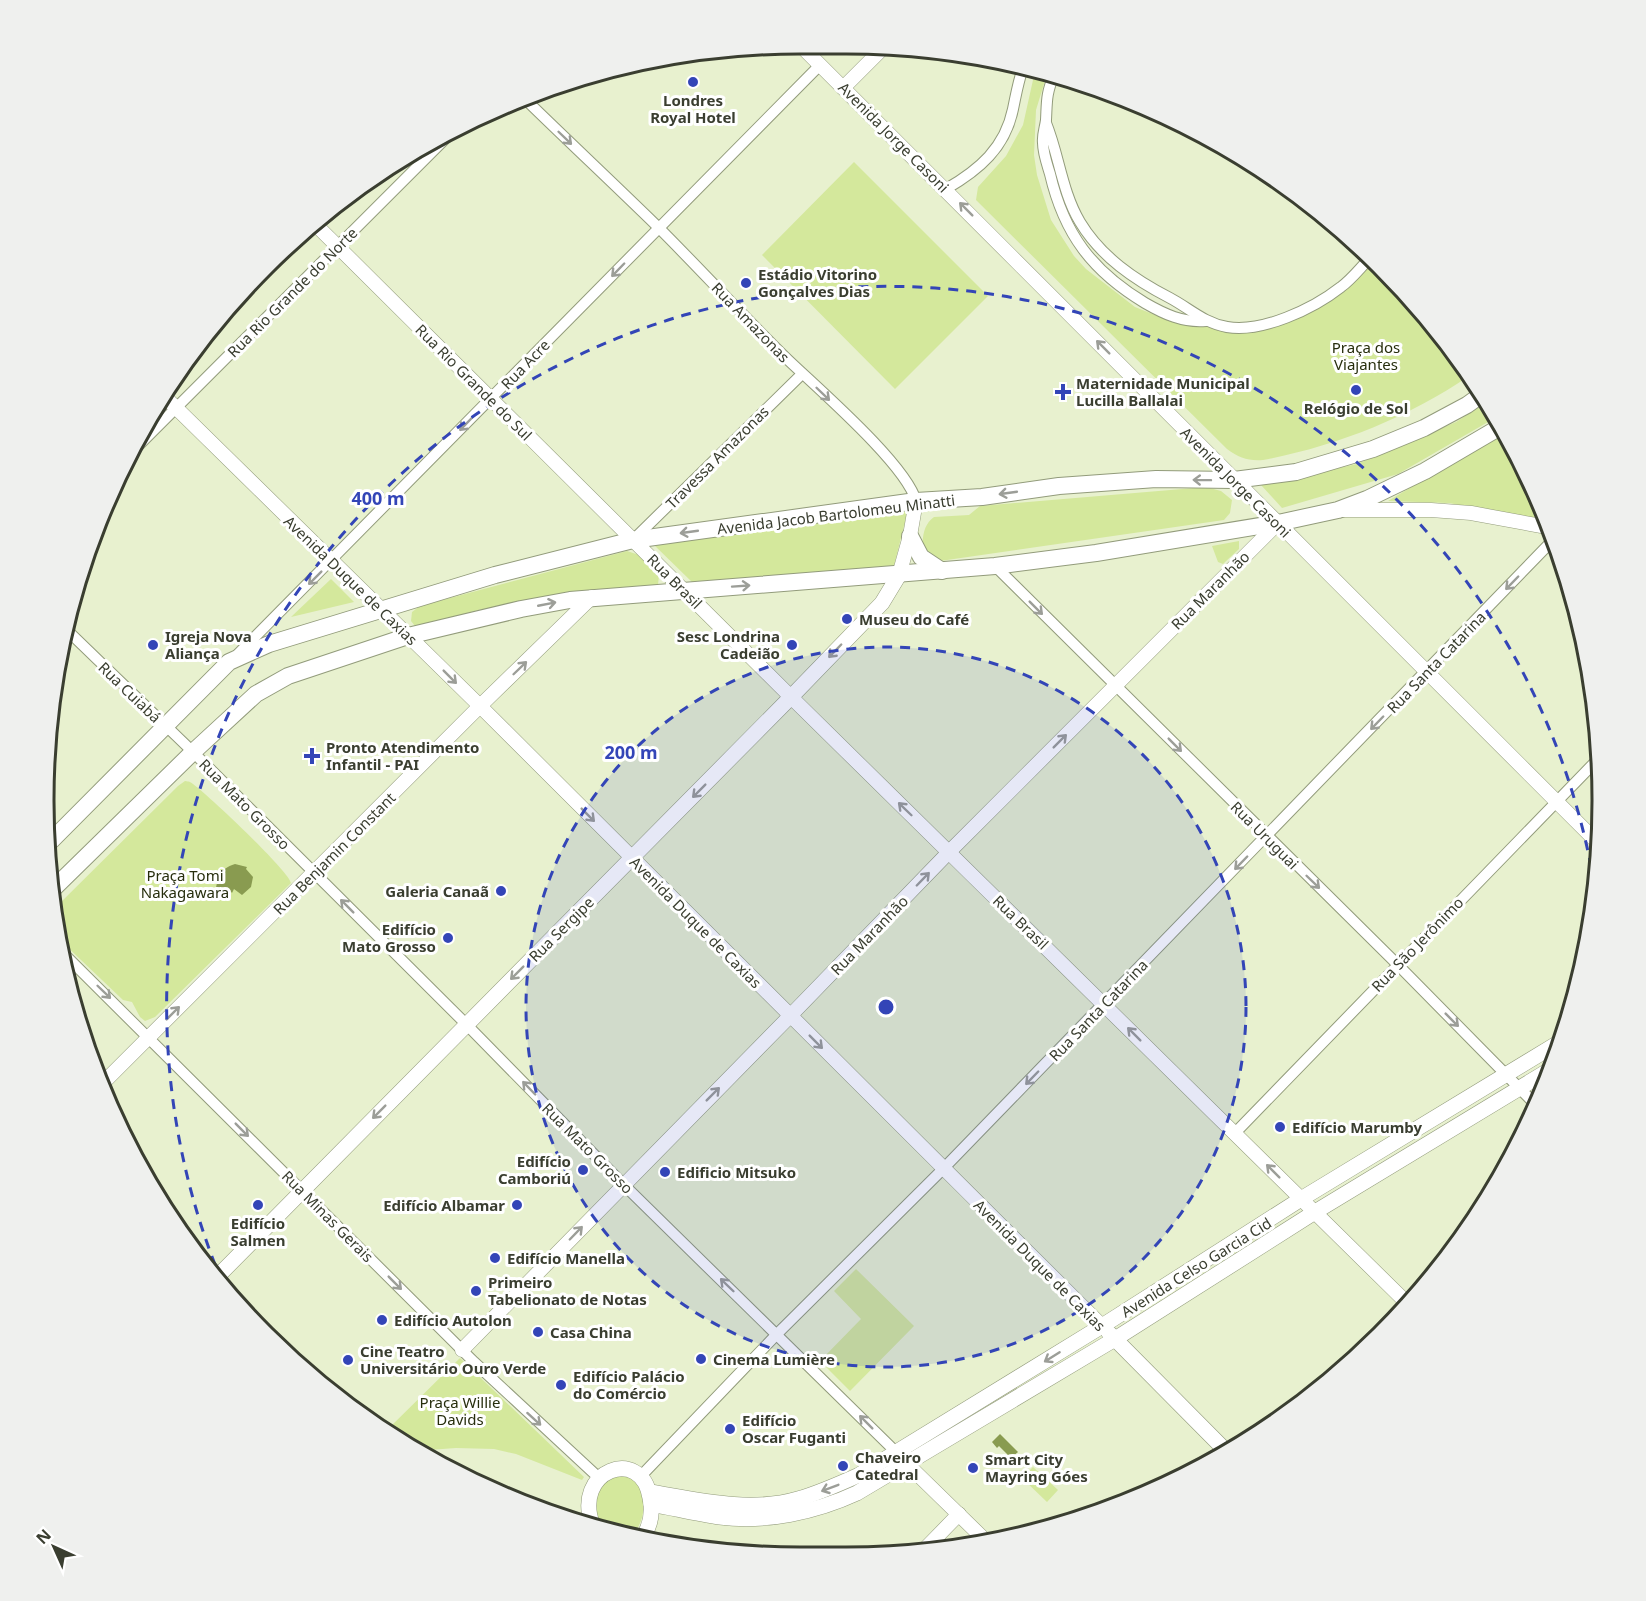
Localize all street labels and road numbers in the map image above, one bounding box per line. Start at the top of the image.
street label: Avenida Jorge Casoni [834,77,954,197]
street label: Rua Rio Grande do Norte [223,223,361,361]
street label: Rua Amazonas [708,278,794,366]
street label: Rua Rio Grande do Sul [412,320,536,444]
street label: Rua Acre [496,335,554,393]
street label: Travessa Amazonas [661,401,773,513]
street label: Avenida Jorge Casoni [1176,422,1296,542]
street label: Avenida Jacob Bartolomeu Minatti [716,489,956,539]
street label: Avenida Duque de Caxias [280,511,422,649]
street label: Rua Maranhão [1166,546,1254,634]
street label: Rua Brasil [643,549,707,613]
street label: Rua Santa Catarina [1382,607,1490,717]
street label: Rua Cuiabá [94,657,166,727]
street label: Rua Mato Grosso [195,754,295,854]
street label: Rua Benjamin Constant [268,787,400,919]
street label: Rua Uruguai [1227,797,1303,873]
street label: Avenida Duque de Caxias [626,852,766,992]
street label: Rua Maranhão [826,891,912,979]
street label: Rua Brasil [989,891,1053,953]
street label: Rua Sergipe [524,892,598,966]
street label: Rua São Jerônimo [1367,892,1467,996]
street label: Rua Santa Catarina [1044,955,1152,1065]
street label: Rua Mato Grosso [538,1098,638,1198]
street label: Rua Minas Gerais [278,1166,378,1266]
street label: Avenida Duque de Caxias [970,1195,1110,1335]
street label: Avenida Celso Garcia Cid [1117,1213,1275,1321]

